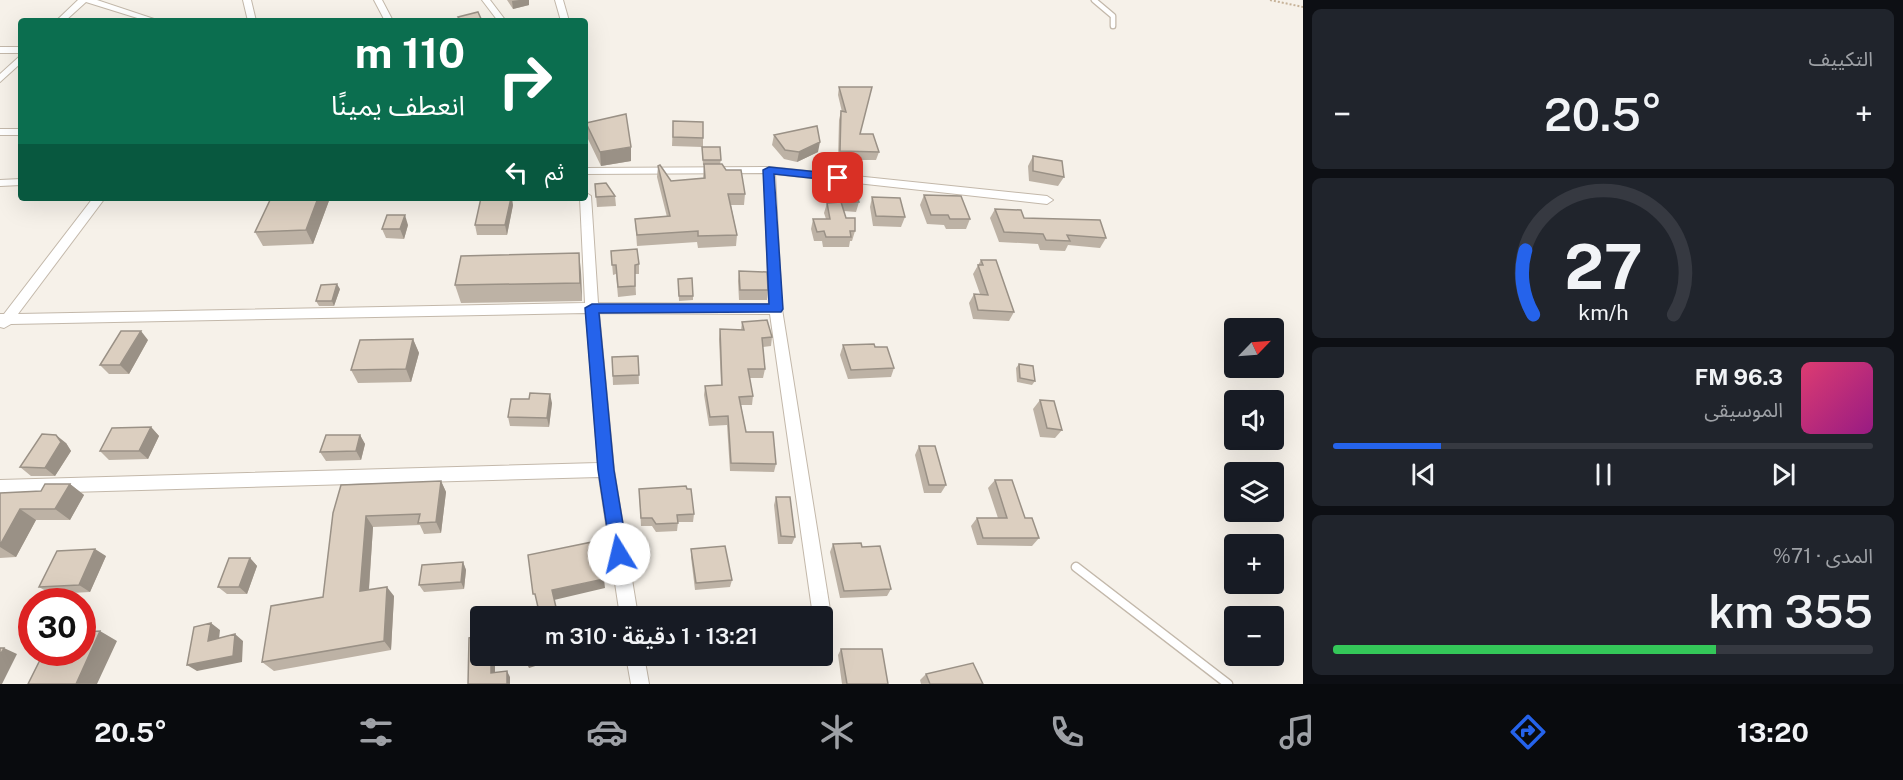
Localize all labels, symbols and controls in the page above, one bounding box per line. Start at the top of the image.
text: 110 m [355,28,465,77]
icon: right [486,42,564,120]
text: التكييف [1809,47,1873,71]
text: 20.5° [1544,88,1662,141]
text: انعطف يمينًا [331,89,465,121]
text: − [1333,95,1351,133]
text: + [1855,95,1873,133]
pin [812,152,863,203]
icon: left [500,156,533,189]
text: ثم [545,159,564,185]
icon: arrive [821,161,854,194]
text: 27 [1564,230,1642,303]
text: km/h [1578,300,1628,325]
north arrow [1224,318,1284,378]
map controls [1224,318,1284,666]
text: 96.3 FM [1695,364,1783,390]
button: sound [1224,390,1284,450]
text: الموسيقى [1704,398,1783,422]
icon: previous [1407,458,1440,491]
icon: pause [1587,458,1620,491]
icon: next [1767,458,1800,491]
button: layers [1224,462,1284,522]
position arrow [587,522,651,586]
button: + [1224,534,1284,594]
text: المدى · 71% [1773,544,1873,568]
text: 355 km [1709,585,1873,638]
speed limit sign: 30 [18,588,96,666]
button: − [1224,606,1284,666]
text: 13:21 · 1 دقيقة · 310 m [545,623,758,649]
icon: filters [355,711,397,753]
icon: car [586,711,628,753]
icon: climate [816,711,858,753]
icon: phone [1046,711,1088,753]
icon: music [1276,711,1318,753]
icon: directions [1507,711,1549,753]
text: 20.5° [94,716,167,748]
text: 13:20 [1737,716,1809,748]

